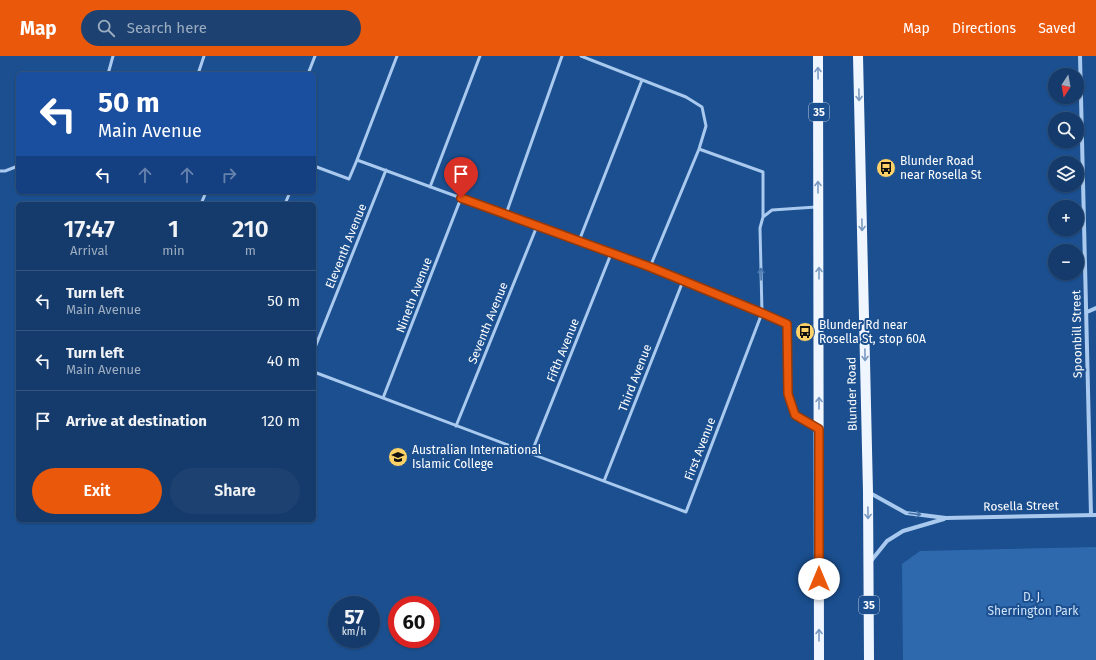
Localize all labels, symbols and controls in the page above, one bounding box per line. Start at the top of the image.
search box [81,10,361,46]
text: Map [20,17,57,40]
icon: search [95,17,117,39]
text: Search here [127,19,207,37]
text: Map [903,20,930,37]
text: Directions [952,20,1016,37]
text: Saved [1038,20,1076,37]
one-way arrow [814,67,822,80]
north arrow [1048,68,1084,104]
map controls [1048,68,1084,280]
text: 50 m [98,86,160,119]
icon: left [32,88,84,140]
one-way arrow [855,88,863,101]
road number: 35 [809,103,829,121]
button: search [1048,112,1084,148]
text: Main Avenue [98,120,202,142]
place label: Blunder Road near Rosella St [900,154,982,182]
button: layers [1048,156,1084,192]
pin [444,157,478,198]
bus stop icon: Blunder Road near Rosella St [875,157,897,179]
icon: arrive [450,163,472,185]
icon: left [92,164,114,186]
icon: ahead [134,164,156,186]
icon: ahead [176,164,198,186]
icon: right [218,164,240,186]
one-way arrow [814,181,822,194]
button: + [1048,200,1084,236]
street label: Eleventh Avenue [323,202,369,290]
text: 17:47 [63,215,115,243]
text: 1 [168,215,179,243]
text: 210 [232,215,269,243]
one-way arrow [858,218,866,231]
text: Arrival [70,243,108,258]
text: min [162,243,185,258]
text: m [245,243,256,258]
button: − [1048,244,1084,280]
street label: Nineth Avenue [393,255,435,335]
one-way arrow [815,267,823,280]
one-way arrow [757,268,765,281]
street label: Seventh Avenue [465,280,511,366]
text: Turn left [66,284,124,302]
street label: Spoonbill Street [1069,289,1085,378]
icon: left [32,290,54,312]
text: 50 m [267,292,300,310]
text: Main Avenue [66,302,141,317]
street label: Fifth Avenue [544,316,582,384]
place label: Blunder Rd near Rosella St, stop 60A [819,318,926,346]
bus stop icon: Blunder Rd near Rosella St, stop 60A [794,321,816,343]
street label: Third Avenue [616,342,654,414]
text: Turn left [66,344,124,362]
one-way arrow [861,348,868,361]
icon: left [32,350,54,372]
text: 40 m [267,352,300,370]
street label: Blunder Road [844,357,860,431]
text: Main Avenue [66,362,141,377]
one-way arrow [815,397,823,410]
icon: arrive [32,410,54,432]
text: Arrive at destination [66,412,207,430]
text: 120 m [261,412,300,430]
street label: First Avenue [682,416,718,482]
place label: Australian International Islamic College [412,443,542,471]
school or university icon: Australian International Islamic College [387,446,409,468]
button: Exit [32,468,162,514]
button: Share [170,468,300,514]
street label: Rosella Street [983,498,1060,514]
one-way arrow [864,506,872,519]
one-way arrow [908,511,921,518]
position arrow [798,558,840,600]
park label: D. J. Sherrington Park [987,590,1079,618]
speed limit sign: 60 [388,596,440,648]
road number: 35 [859,596,879,614]
text: 57 [344,605,364,629]
text: km/h [342,626,366,638]
one-way arrow [815,629,823,642]

